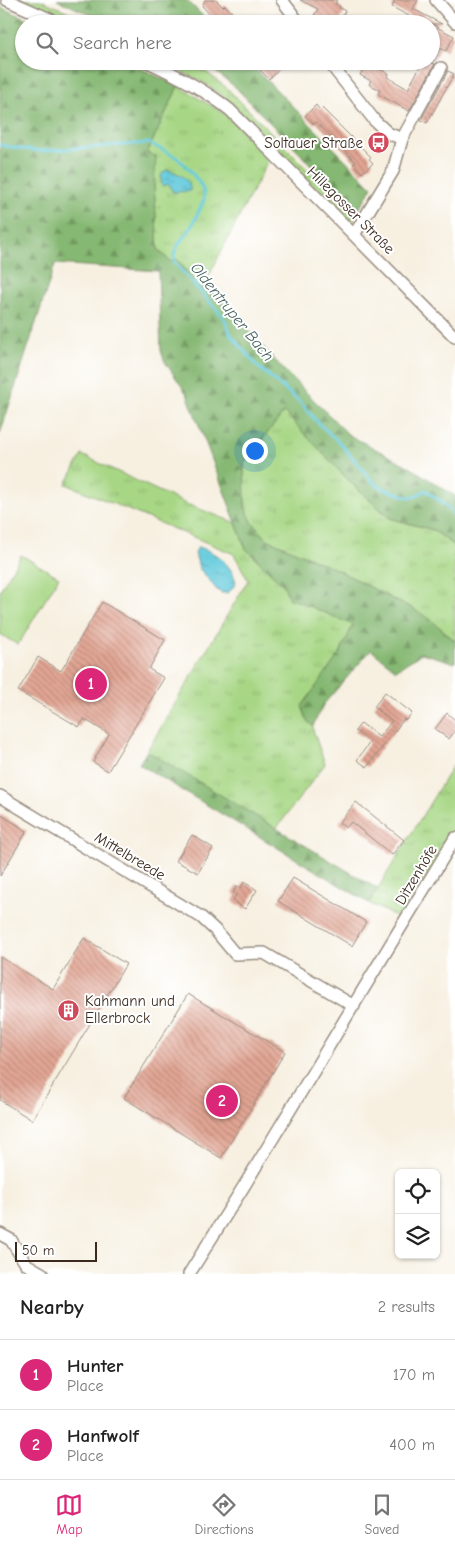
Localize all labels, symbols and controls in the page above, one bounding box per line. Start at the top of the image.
search box [15,15,440,70]
icon: search [33,29,61,57]
text: Search here [73,32,172,54]
bus stop icon: Soltauer Straße [367,131,391,155]
place label: Soltauer Straße [264,134,363,152]
street label: Hillegosser Straße [303,162,399,258]
water label: Oldentruper Bach [187,259,277,365]
your location [242,438,268,464]
pin: 1 [75,665,107,703]
street label: Mittelbreede [91,828,169,884]
street label: Ditzenhöfe [391,841,441,908]
place label: Kahmann und Ellerbrock [85,992,175,1027]
building icon: Kahmann und Ellerbrock [57,998,81,1022]
pin: 2 [206,1082,238,1120]
map controls [395,1169,440,1259]
button: locate [395,1169,440,1214]
button: layers [395,1214,440,1259]
scale bar [15,1239,98,1262]
text: 50 m [22,1242,54,1259]
text: Nearby [20,1295,84,1319]
text: 2 results [378,1298,435,1316]
text: Hunter [67,1355,124,1377]
text: 1 [33,1366,39,1384]
text: 170 m [393,1366,435,1384]
text: Place [67,1377,103,1395]
text: Hanfwolf [67,1425,139,1447]
text: 2 [32,1436,40,1454]
text: 400 m [389,1436,435,1454]
text: Place [67,1447,103,1465]
tab: Map [55,1491,83,1538]
tab: Directions [194,1491,254,1538]
tab: Saved [365,1491,400,1538]

